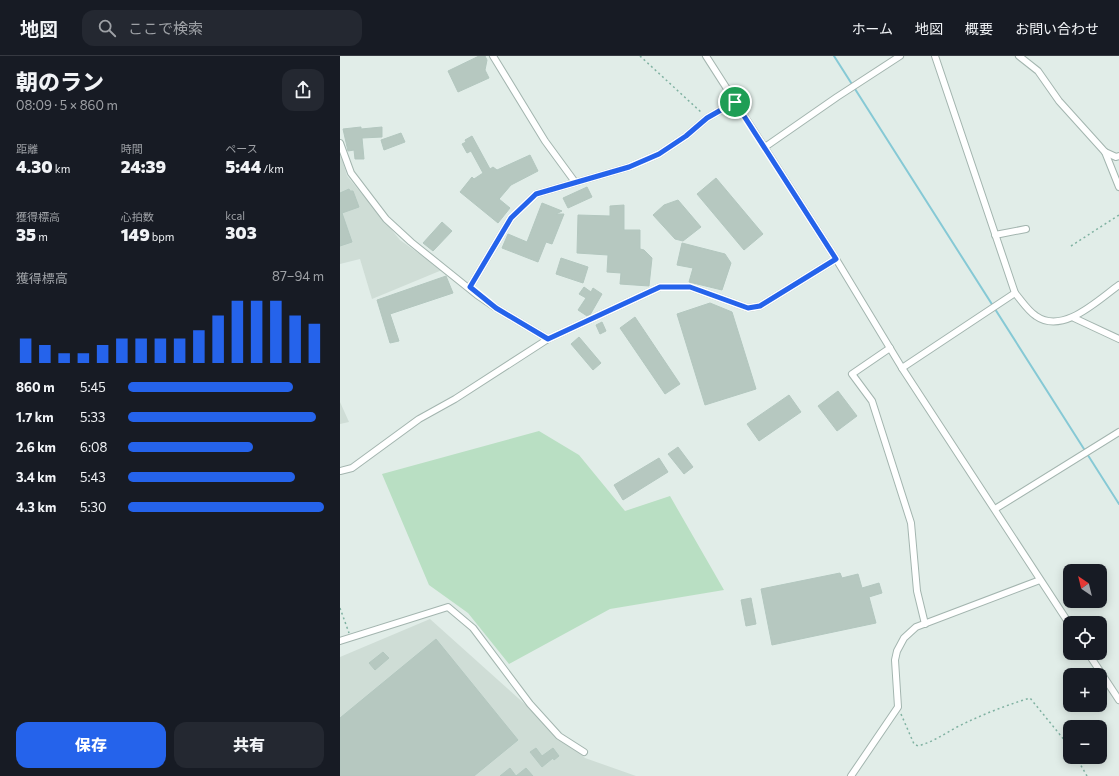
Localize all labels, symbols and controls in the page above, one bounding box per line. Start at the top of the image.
search box [82,10,362,46]
text: 地図 [20,17,58,40]
icon: search [96,17,118,39]
text: ここで検索 [128,19,203,37]
text: ホーム [851,20,893,37]
text: 地図 [915,20,943,37]
text: 概要 [965,20,993,37]
text: お問い合わせ [1015,20,1099,37]
text: 朝のラン [16,68,104,95]
button: share [282,69,324,111]
pin [718,85,752,119]
icon: arrive [724,91,746,113]
text: 08:09 · 5 × 860 m [16,97,118,113]
text: 距離 [16,142,38,155]
text: 時間 [121,142,143,155]
text: ペース [225,142,258,155]
text: 4.30 [16,156,53,177]
text: 24:39 [121,156,166,177]
text: 5:44 [225,156,261,177]
text: km [53,162,70,175]
text: /km [261,162,284,175]
text: kcal [225,209,245,222]
text: 獲得標高 [16,210,60,223]
text: 心拍数 [121,210,154,223]
text: 303 [225,222,257,243]
text: 35 [16,224,36,245]
text: 149 [121,224,150,245]
text: m [36,230,48,243]
text: bpm [150,230,174,243]
text: 87–94 m [272,268,324,284]
text: 獲得標高 [16,270,68,286]
text: 860 m [16,379,55,395]
text: 5:45 [80,379,106,395]
text: 1.7 km [16,409,54,425]
text: 5:33 [80,409,105,425]
text: 2.6 km [16,439,56,455]
text: 6:08 [80,439,107,455]
text: 3.4 km [16,469,56,485]
text: 5:43 [80,469,106,485]
text: 4.3 km [16,499,56,515]
text: 5:30 [80,499,106,515]
north arrow [1063,564,1107,608]
map controls [1063,564,1107,764]
button: locate [1063,616,1107,660]
button: + [1063,668,1107,712]
button: − [1063,720,1107,764]
button: 保存 [16,722,166,768]
button: 共有 [174,722,324,768]

